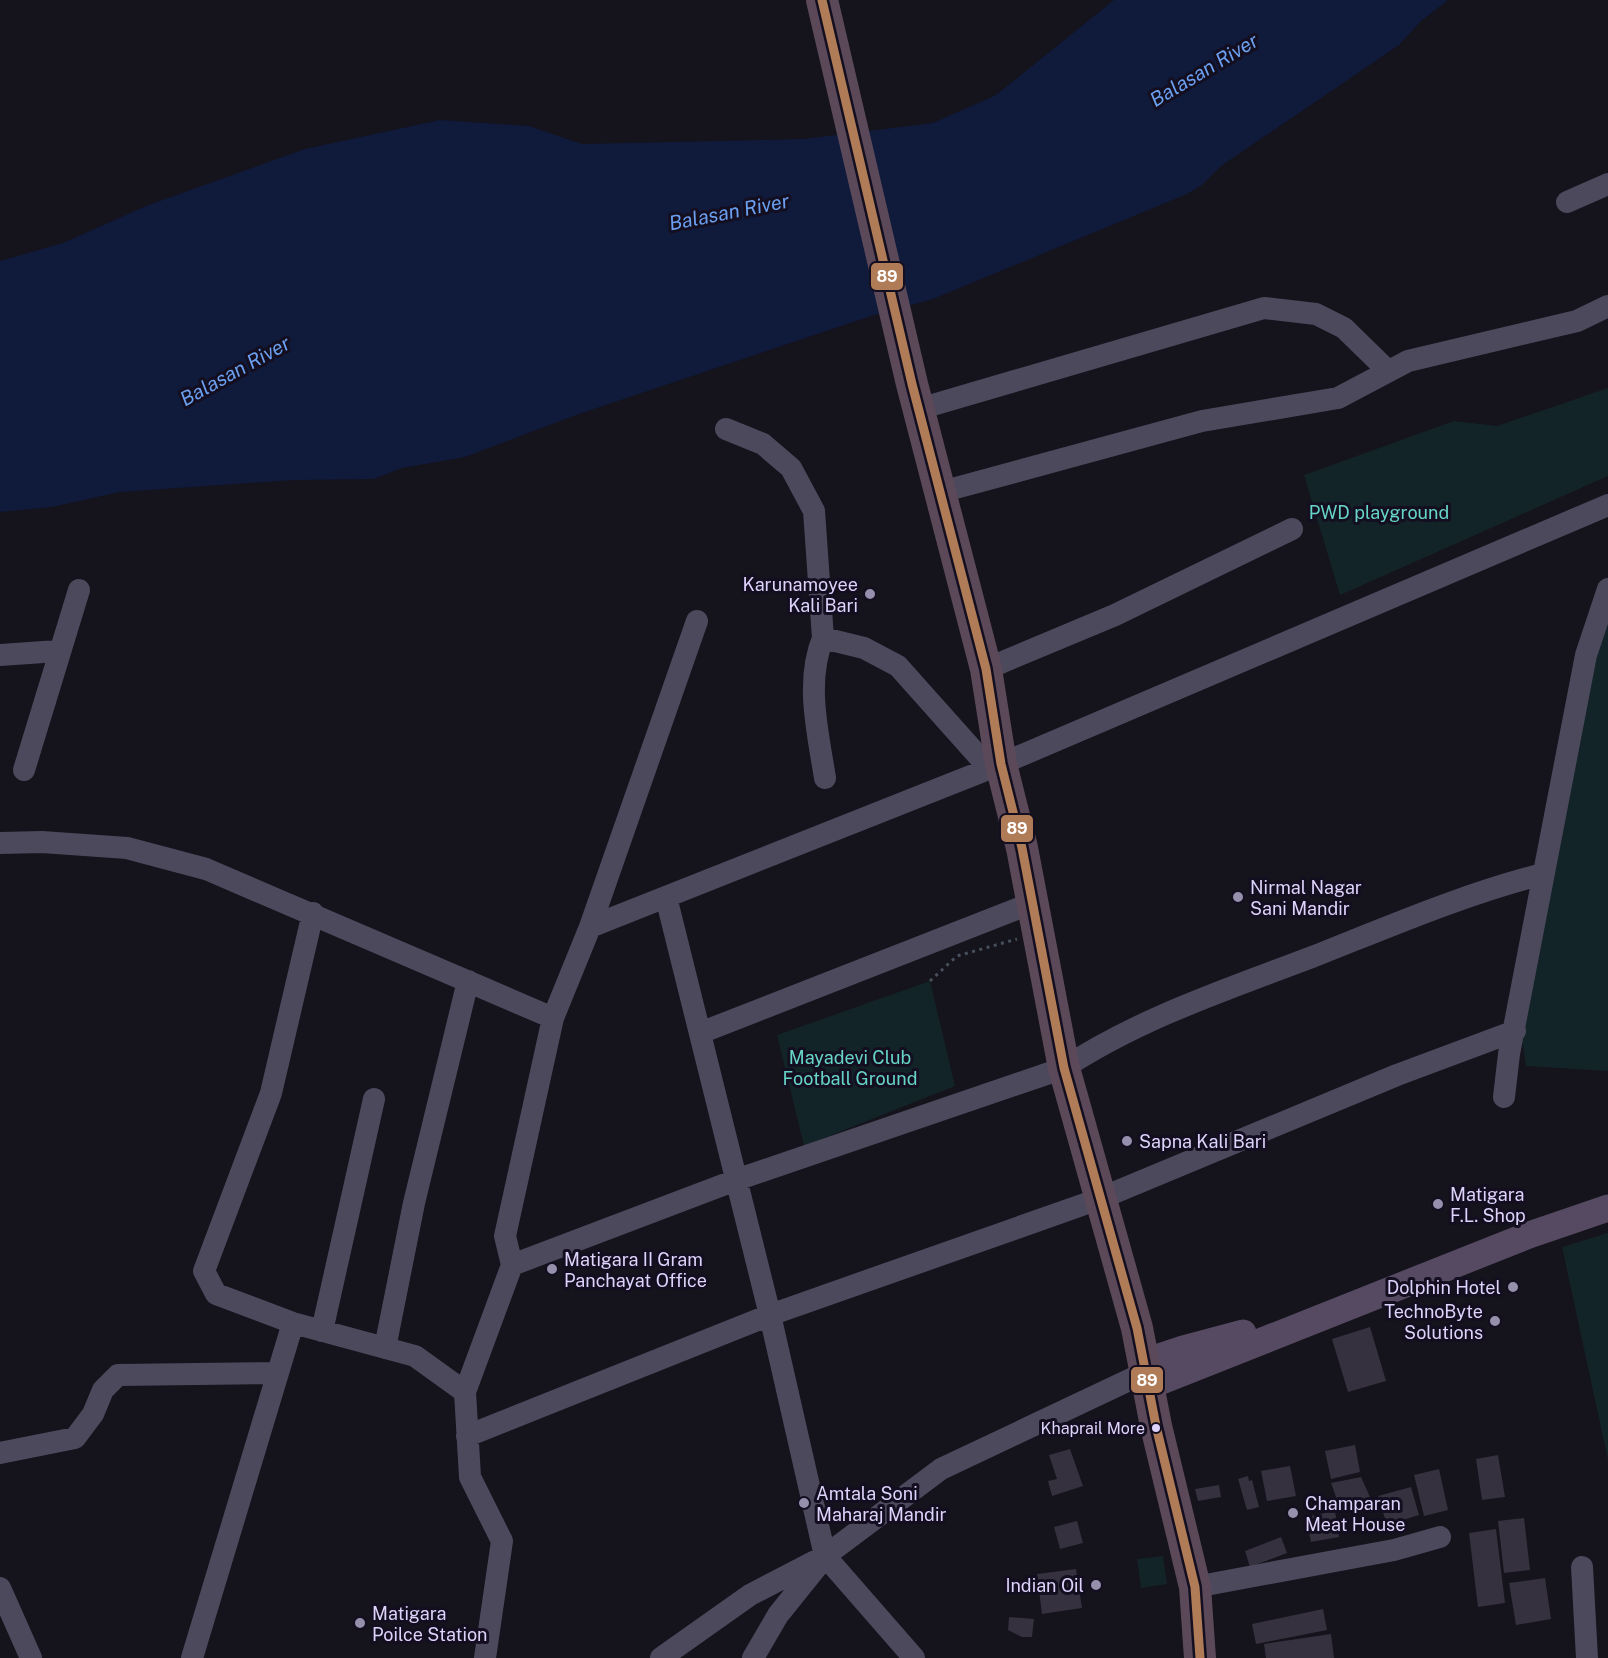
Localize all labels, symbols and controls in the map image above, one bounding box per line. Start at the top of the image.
water label: Balasan River [1146,28,1263,112]
water label: Balasan River [667,188,792,235]
line badge: 89 [870,262,904,291]
text: 89 [876,267,898,286]
water label: Balasan River [176,331,295,411]
park label: PWD playground [1309,502,1449,523]
place label: Karunamoyee Kali Bari [743,574,858,616]
marker: Karunamoyee Kali Bari [863,587,877,601]
line badge: 89 [1000,814,1034,843]
text: 89 [1006,819,1028,838]
place label: Nirmal Nagar Sani Mandir [1250,877,1362,919]
marker: Nirmal Nagar Sani Mandir [1231,890,1245,904]
park label: Mayadevi Club Football Ground [783,1047,917,1089]
place label: Sapna Kali Bari [1139,1131,1266,1152]
marker: Sapna Kali Bari [1120,1134,1134,1148]
place label: Matigara F.L. Shop [1450,1184,1526,1226]
marker: Matigara F.L. Shop [1431,1197,1445,1211]
place label: Matigara II Gram Panchayat Office [564,1249,707,1291]
marker: Matigara II Gram Panchayat Office [545,1262,559,1276]
place label: Dolphin Hotel [1387,1277,1501,1298]
marker: Dolphin Hotel [1506,1280,1520,1294]
place label: TechnoByte Solutions [1384,1301,1483,1343]
marker: TechnoByte Solutions [1488,1314,1502,1328]
line badge: 89 [1130,1366,1164,1394]
text: 89 [1136,1371,1158,1390]
place label: Khaprail More [1041,1419,1145,1438]
marker: Khaprail More [1150,1422,1162,1434]
place label: Amtala Soni Maharaj Mandir [816,1483,947,1525]
place label: Champaran Meat House [1305,1493,1405,1535]
marker: Amtala Soni Maharaj Mandir [797,1496,811,1510]
marker: Champaran Meat House [1286,1506,1300,1520]
place label: Indian Oil [1005,1575,1084,1596]
marker: Indian Oil [1089,1578,1103,1592]
place label: Matigara Poilce Station [372,1603,487,1645]
marker: Matigara Poilce Station [353,1616,367,1630]

